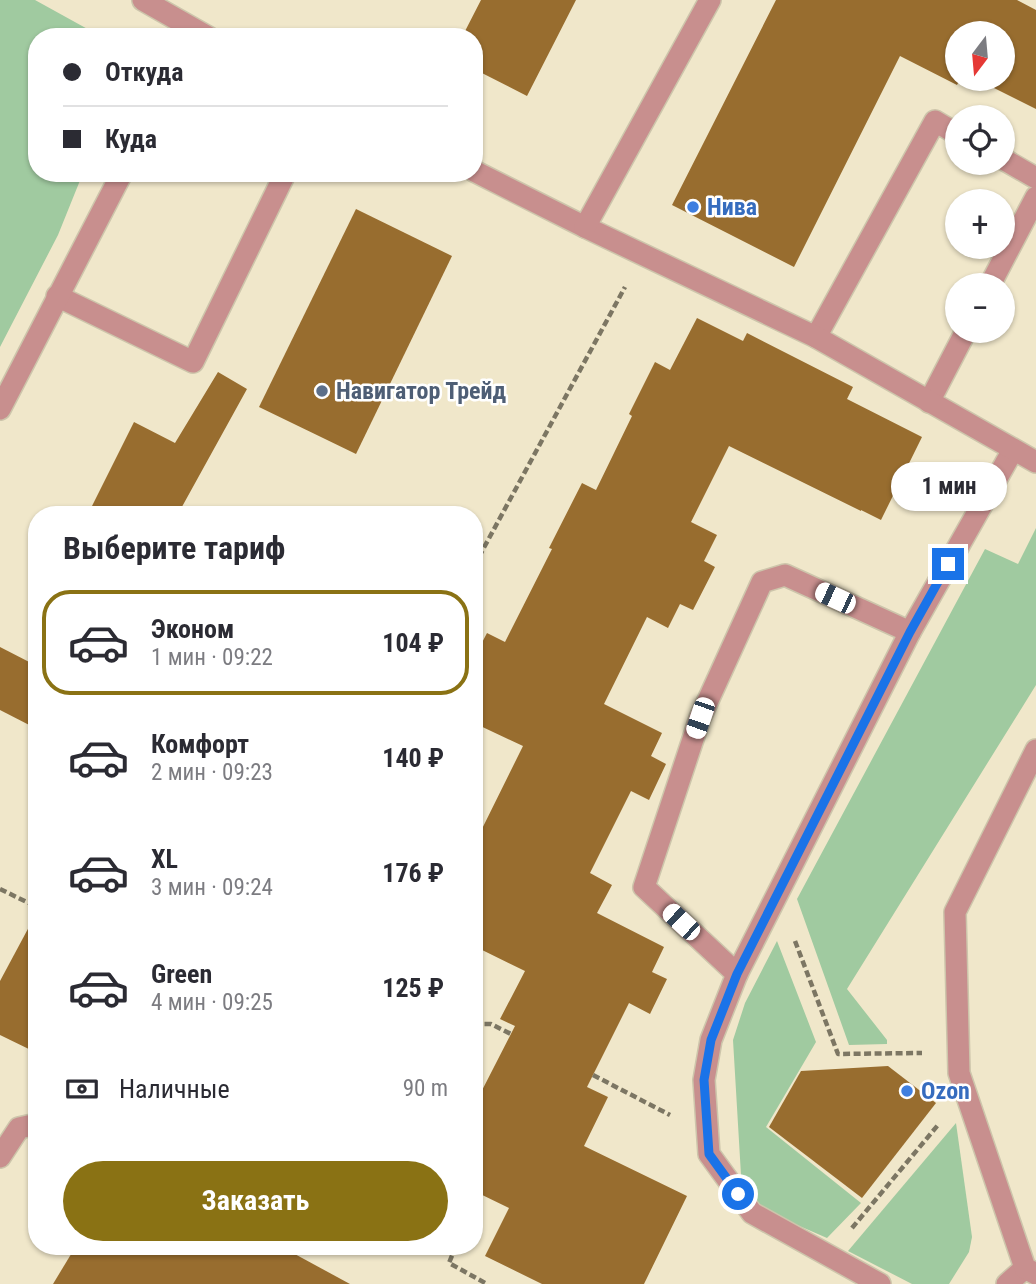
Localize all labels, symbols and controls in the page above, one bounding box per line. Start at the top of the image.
north arrow [945,21,1015,91]
map controls [945,21,1015,343]
text: Откуда [105,57,183,87]
button: locate [945,105,1015,175]
text: Куда [105,124,157,154]
button: + [945,189,1015,259]
place label: Нива [707,193,757,221]
marker: Нива [685,199,701,215]
button: − [945,273,1015,343]
place label: Навигатор Трейд [336,377,507,405]
marker: Навигатор Трейд [314,383,330,399]
callout: 1 мин [890,462,1006,512]
text: 1 мин [921,473,977,500]
text: Выберите тариф [63,529,285,567]
route end [932,548,964,580]
car [812,580,859,616]
icon: car [67,611,130,674]
text: Эконом [151,614,234,644]
text: 104 ₽ [382,628,444,658]
text: 1 мин · 09:22 [151,644,273,671]
car [684,695,717,741]
icon: car [67,726,130,789]
text: Комфорт [151,729,249,759]
text: 140 ₽ [382,743,444,773]
text: 2 мин · 09:23 [151,759,273,786]
icon: car [67,841,130,904]
text: XL [151,844,178,874]
text: 176 ₽ [382,858,444,888]
text: 3 мин · 09:24 [151,874,273,901]
car [659,900,704,944]
icon: car [67,956,130,1019]
text: Green [151,959,212,989]
text: 125 ₽ [382,973,444,1003]
text: 4 мин · 09:25 [151,989,273,1016]
icon: cash [63,1070,101,1108]
text: Наличные [119,1074,230,1104]
text: 90 m [403,1075,448,1102]
place label: Ozon [921,1077,970,1105]
marker: Ozon [899,1083,915,1099]
button: Заказать [63,1161,448,1241]
route start [722,1178,754,1210]

